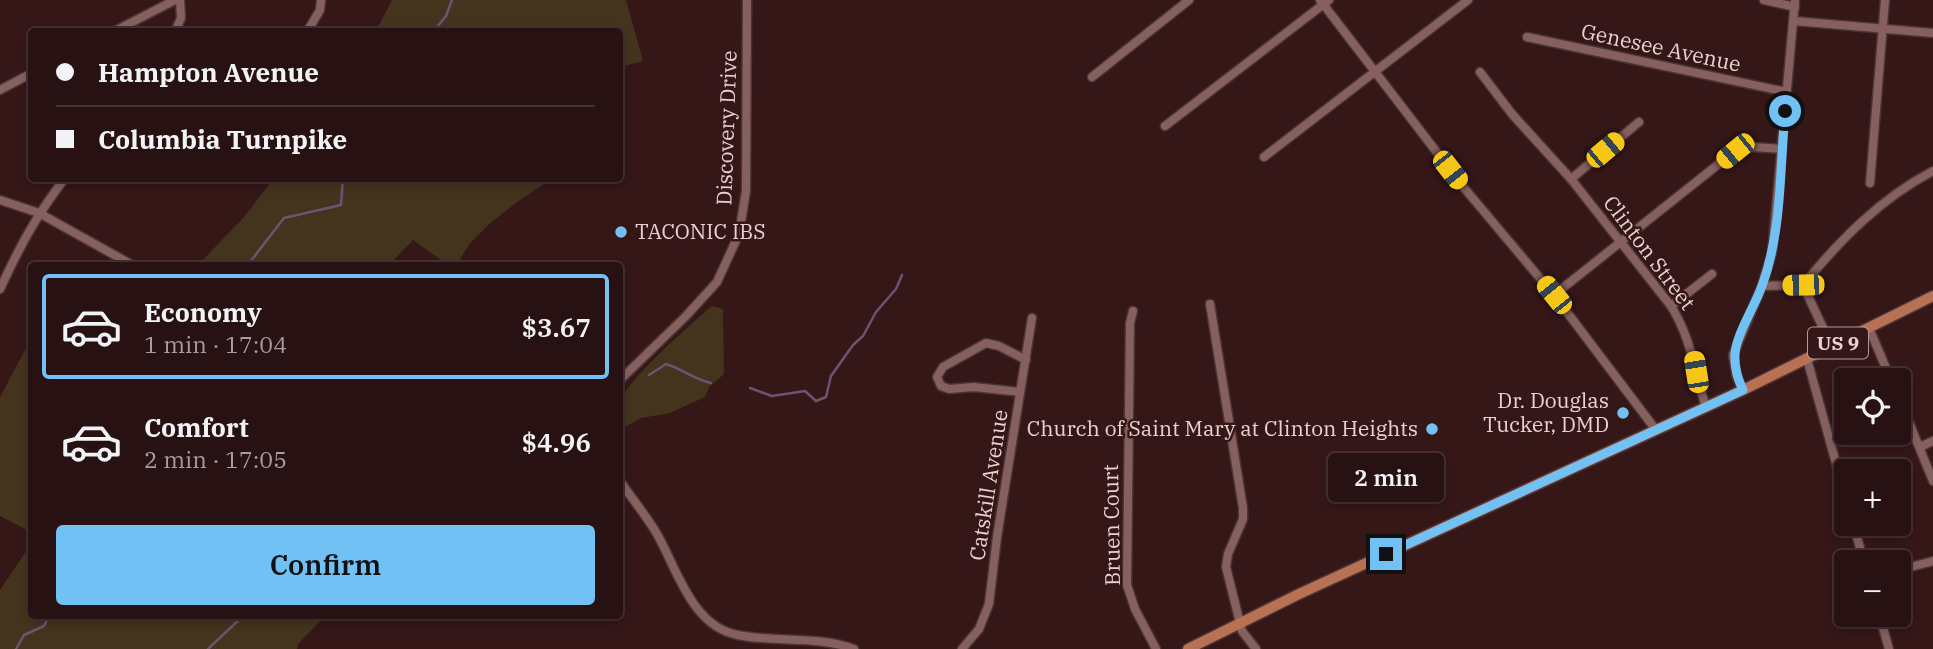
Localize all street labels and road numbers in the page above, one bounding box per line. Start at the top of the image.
street label: Genesee Avenue [1579,16,1744,78]
street label: Discovery Drive [709,50,743,206]
street label: Clinton Street [1598,189,1702,315]
road number: US 9 [1808,328,1868,358]
street label: Catskill Avenue [962,407,1014,562]
street label: Bruen Court [1096,464,1126,586]

